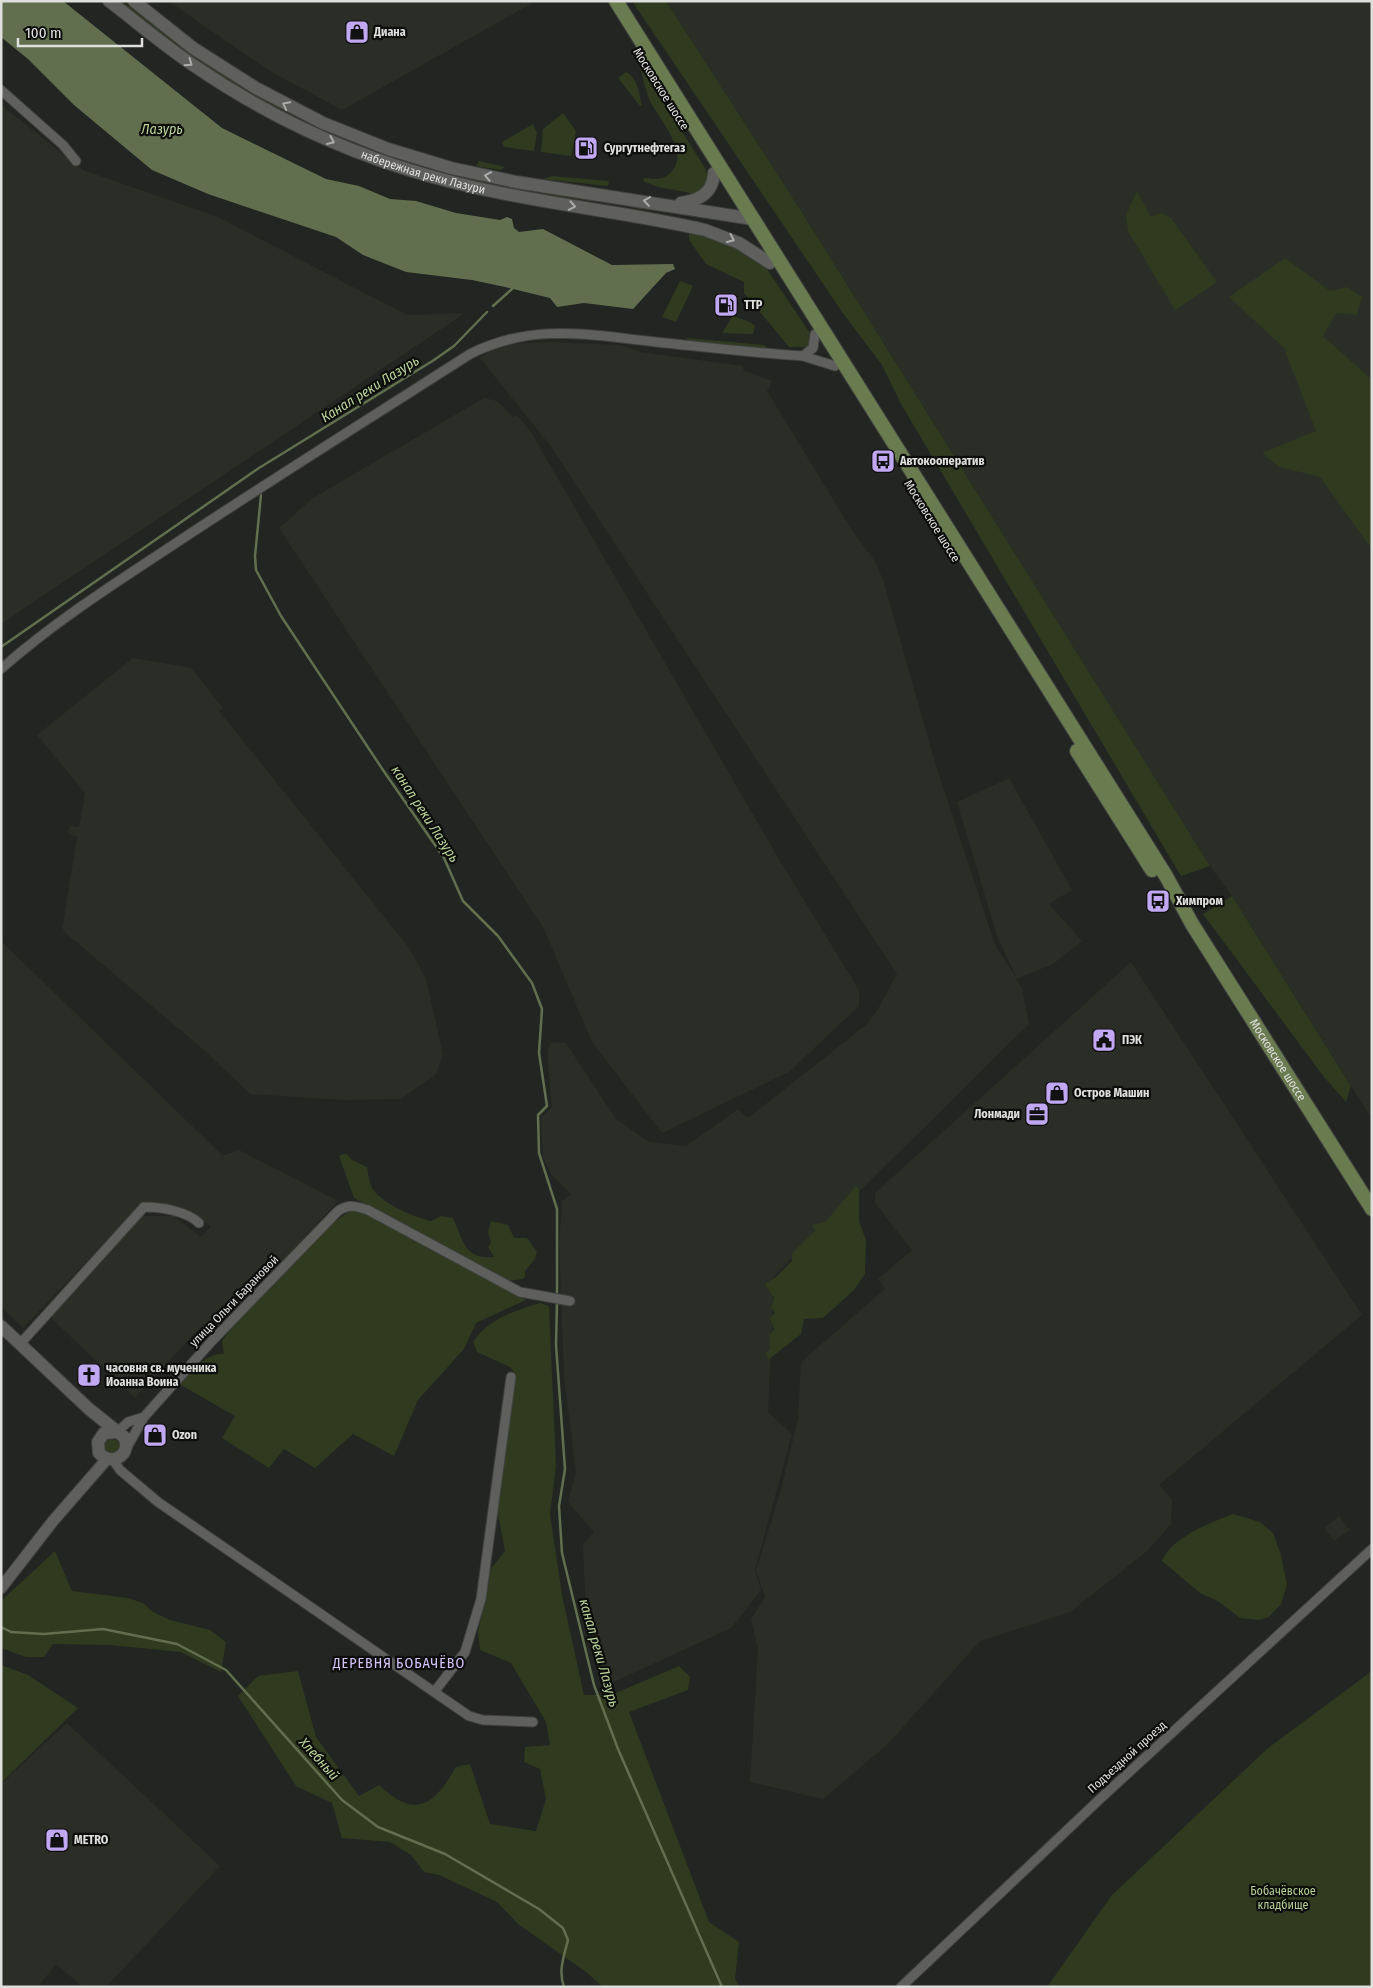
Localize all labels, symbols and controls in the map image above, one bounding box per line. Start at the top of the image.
scale bar [18,15,141,47]
shop icon: Диана [344,19,370,45]
text: 100 m [25,24,62,42]
place label: Диана [373,25,406,39]
street label: Московское шоссе [630,45,692,133]
one-way arrow [183,57,193,66]
one-way arrow [283,101,292,111]
water label: Лазурь [140,121,183,138]
one-way arrow [326,135,335,146]
fuel station icon: Сургутнефтегаз [573,135,599,161]
place label: Сургутнефтегаз [604,141,686,155]
street label: набережная реки Лазури [359,147,487,197]
one-way arrow [484,171,493,182]
one-way arrow [642,196,650,207]
one-way arrow [567,200,576,210]
one-way arrow [726,233,734,243]
fuel station icon: ТТР [713,292,739,318]
place label: ТТР [744,298,763,312]
water label: Канал реки Лазурь [318,352,422,426]
bus stop icon: Автокооператив [870,448,896,474]
place label: Автокооператив [899,454,985,468]
street label: Московское шоссе [901,477,963,565]
water label: канал реки Лазурь [387,762,463,866]
bus stop icon: Химпром [1145,888,1171,914]
place label: Химпром [1175,894,1223,908]
street label: Московское шоссе [1247,1016,1309,1104]
public building icon: ПЭК [1091,1027,1117,1053]
place label: ПЭК [1122,1033,1142,1047]
shop icon: Остров Машин [1044,1080,1070,1106]
place label: Остров Машин [1074,1086,1149,1100]
office icon: Лонмади [1024,1101,1050,1127]
place label: Лонмади [974,1107,1020,1121]
street label: улица Ольги Барановой [187,1252,281,1350]
place label: часовня св. мученика Иоанна Воина [106,1361,217,1389]
church icon: часовня св. мученика Иоанна Воина [76,1362,102,1388]
shop icon: Ozon [142,1422,168,1448]
place label: Ozon [172,1428,197,1442]
water label: канал реки Лазурь [575,1597,623,1709]
district label: ДЕРЕВНЯ БОБАЧЁВО [332,1655,465,1672]
street label: Подъездной проезд [1085,1718,1169,1796]
water label: Хлебный [295,1733,343,1784]
shop icon: METRO [44,1827,70,1853]
place label: METRO [74,1833,109,1847]
park label: Бобачёвское кладбище [1250,1884,1316,1912]

